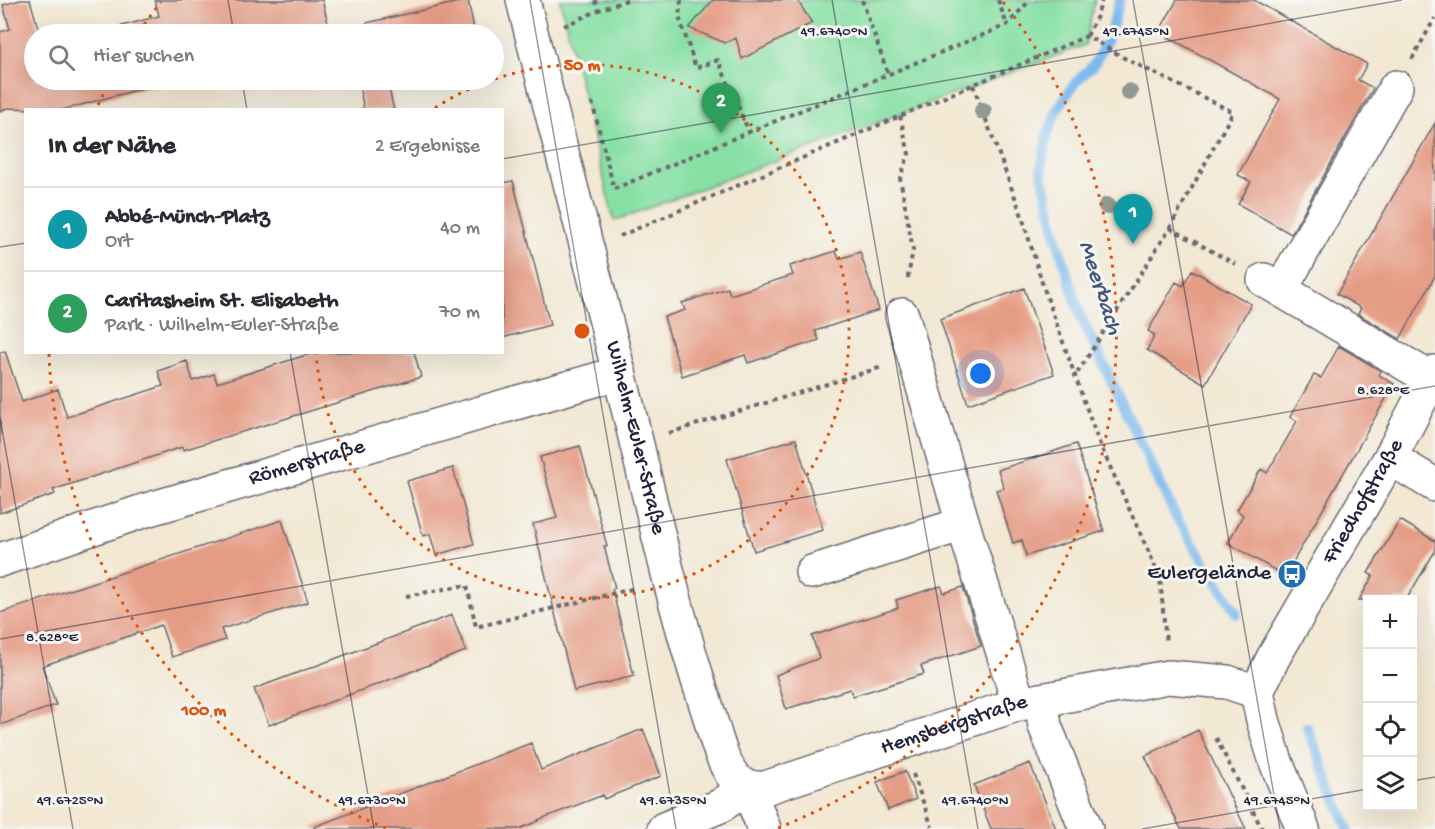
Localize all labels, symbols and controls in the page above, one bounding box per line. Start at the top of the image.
text: 49.6740°N [801,23,868,41]
text: 49.6745°N [1103,23,1169,41]
search box [24,24,504,90]
icon: search [45,41,78,74]
text: Hier suchen [93,44,194,70]
text: 50 m [564,56,601,77]
pin: 2 [702,84,740,133]
text: In der Nähe [48,132,176,163]
text: 2 Ergebnisse [375,136,480,159]
pin: 1 [1114,194,1152,244]
text: Abbé-Münch-Platz [105,205,270,231]
text: 1 [63,218,72,241]
text: 40 m [440,218,480,241]
text: Ort [105,231,132,254]
water label: Meerbach [1070,237,1128,340]
text: Caritasheim St. Elisabeth [105,289,338,315]
text: 2 [63,302,72,325]
text: 70 m [439,302,480,325]
text: Park · Wilhelm-Euler-Straße [105,315,339,338]
centre of rings [572,321,592,341]
street label: Wilhelm-Euler-Straße [599,339,671,538]
your location [966,359,995,388]
text: 8.628°E [1357,382,1410,400]
street label: Römerstraße [246,434,369,492]
street label: Friedhofstraße [1317,435,1411,570]
bus stop icon: Eulergelände [1276,558,1308,590]
place label: Eulergelände [1147,561,1272,587]
map controls [1363,595,1417,811]
button: + [1363,595,1417,649]
text: 8.628°E [26,629,79,647]
button: − [1363,649,1417,703]
street label: Hemsbergstraße [878,690,1030,762]
text: 100 m [181,701,227,722]
button: locate [1363,703,1417,757]
button: layers [1363,757,1417,811]
text: 49.6725°N [37,792,103,810]
text: 49.6730°N [338,792,406,810]
text: 49.6735°N [640,792,707,810]
text: 49.6740°N [942,792,1009,810]
text: 49.6745°N [1244,792,1310,810]

